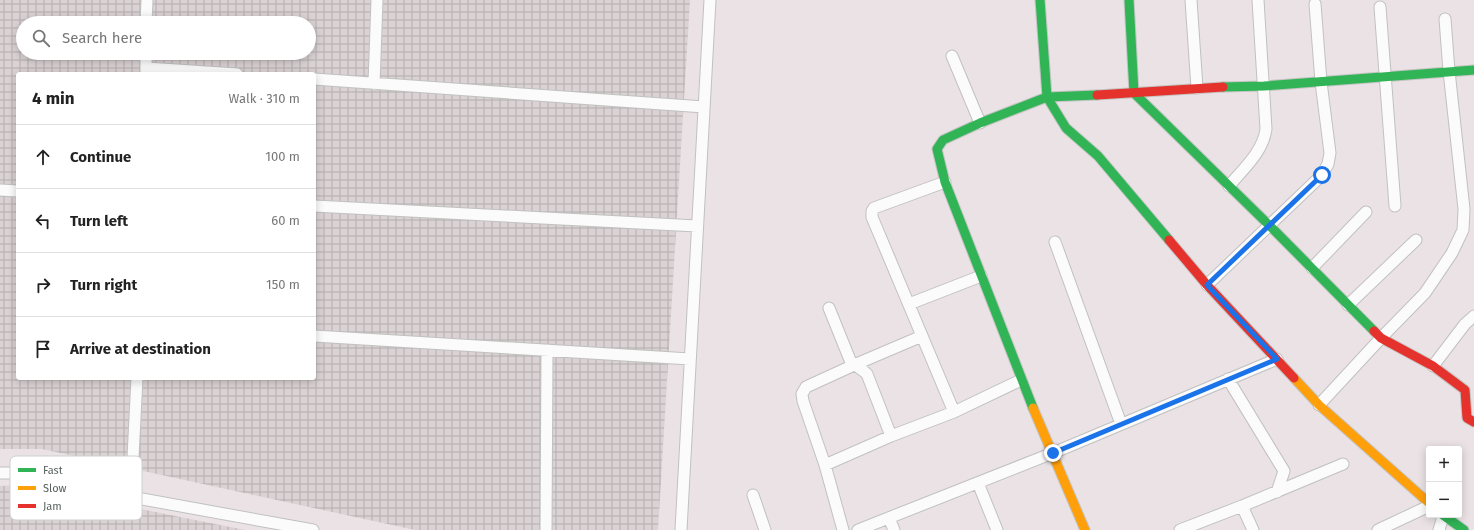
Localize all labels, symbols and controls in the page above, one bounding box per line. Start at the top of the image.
search box [16,16,316,60]
icon: search [30,27,52,49]
text: Search here [62,29,142,47]
text: 4 min [32,88,75,109]
text: Walk · 310 m [229,91,300,106]
icon: ahead [32,146,54,168]
text: Continue [70,148,131,166]
text: 100 m [265,149,300,164]
route start [1313,166,1331,184]
icon: left [32,210,54,232]
text: Turn left [70,212,128,230]
text: 60 m [271,213,300,228]
icon: right [32,274,54,296]
text: Turn right [70,276,137,294]
text: 150 m [266,277,300,292]
icon: arrive [32,338,54,360]
text: Arrive at destination [70,340,211,358]
route end [1044,444,1062,462]
map controls [1426,446,1462,518]
button: + [1426,446,1462,482]
legend [10,456,142,520]
text: Fast [43,464,63,477]
text: Slow [43,482,67,495]
button: − [1426,482,1462,518]
text: Jam [43,500,62,513]

